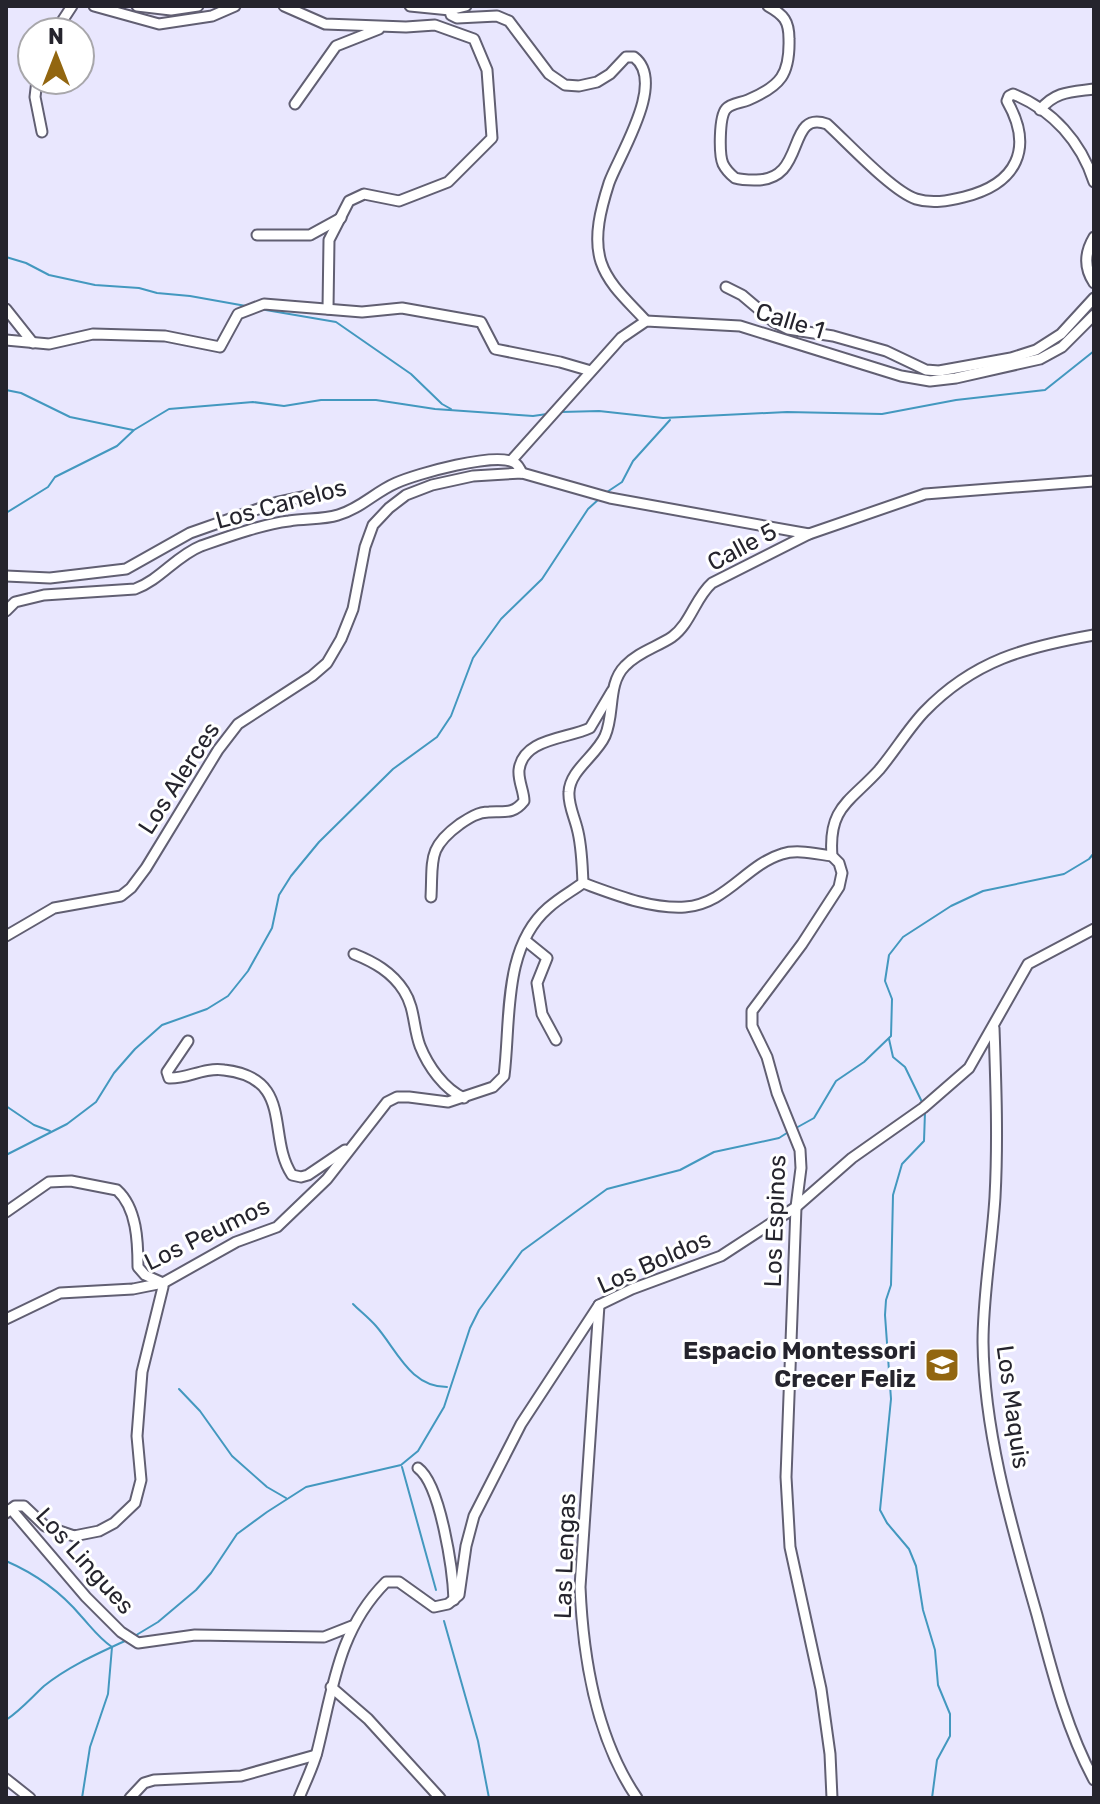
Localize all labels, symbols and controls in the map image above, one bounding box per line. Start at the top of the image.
north arrow [16,16,96,96]
text: N [48,23,64,50]
street label: Calle 1 [752,297,828,345]
street label: Los Canelos [213,473,349,535]
street label: Calle 5 [703,517,781,577]
street label: Los Alerces [132,717,226,839]
street label: Los Espinos [759,1154,791,1288]
street label: Los Peumos [140,1192,274,1276]
street label: Los Boldos [593,1225,715,1299]
place label: Espacio Montessori Crecer Feliz [683,1337,916,1393]
street label: Los Maquis [990,1344,1036,1470]
school or university icon: Espacio Montessori Crecer Feliz [923,1346,961,1384]
street label: Las Lengas [549,1493,581,1619]
street label: Los Lingues [30,1502,140,1620]

